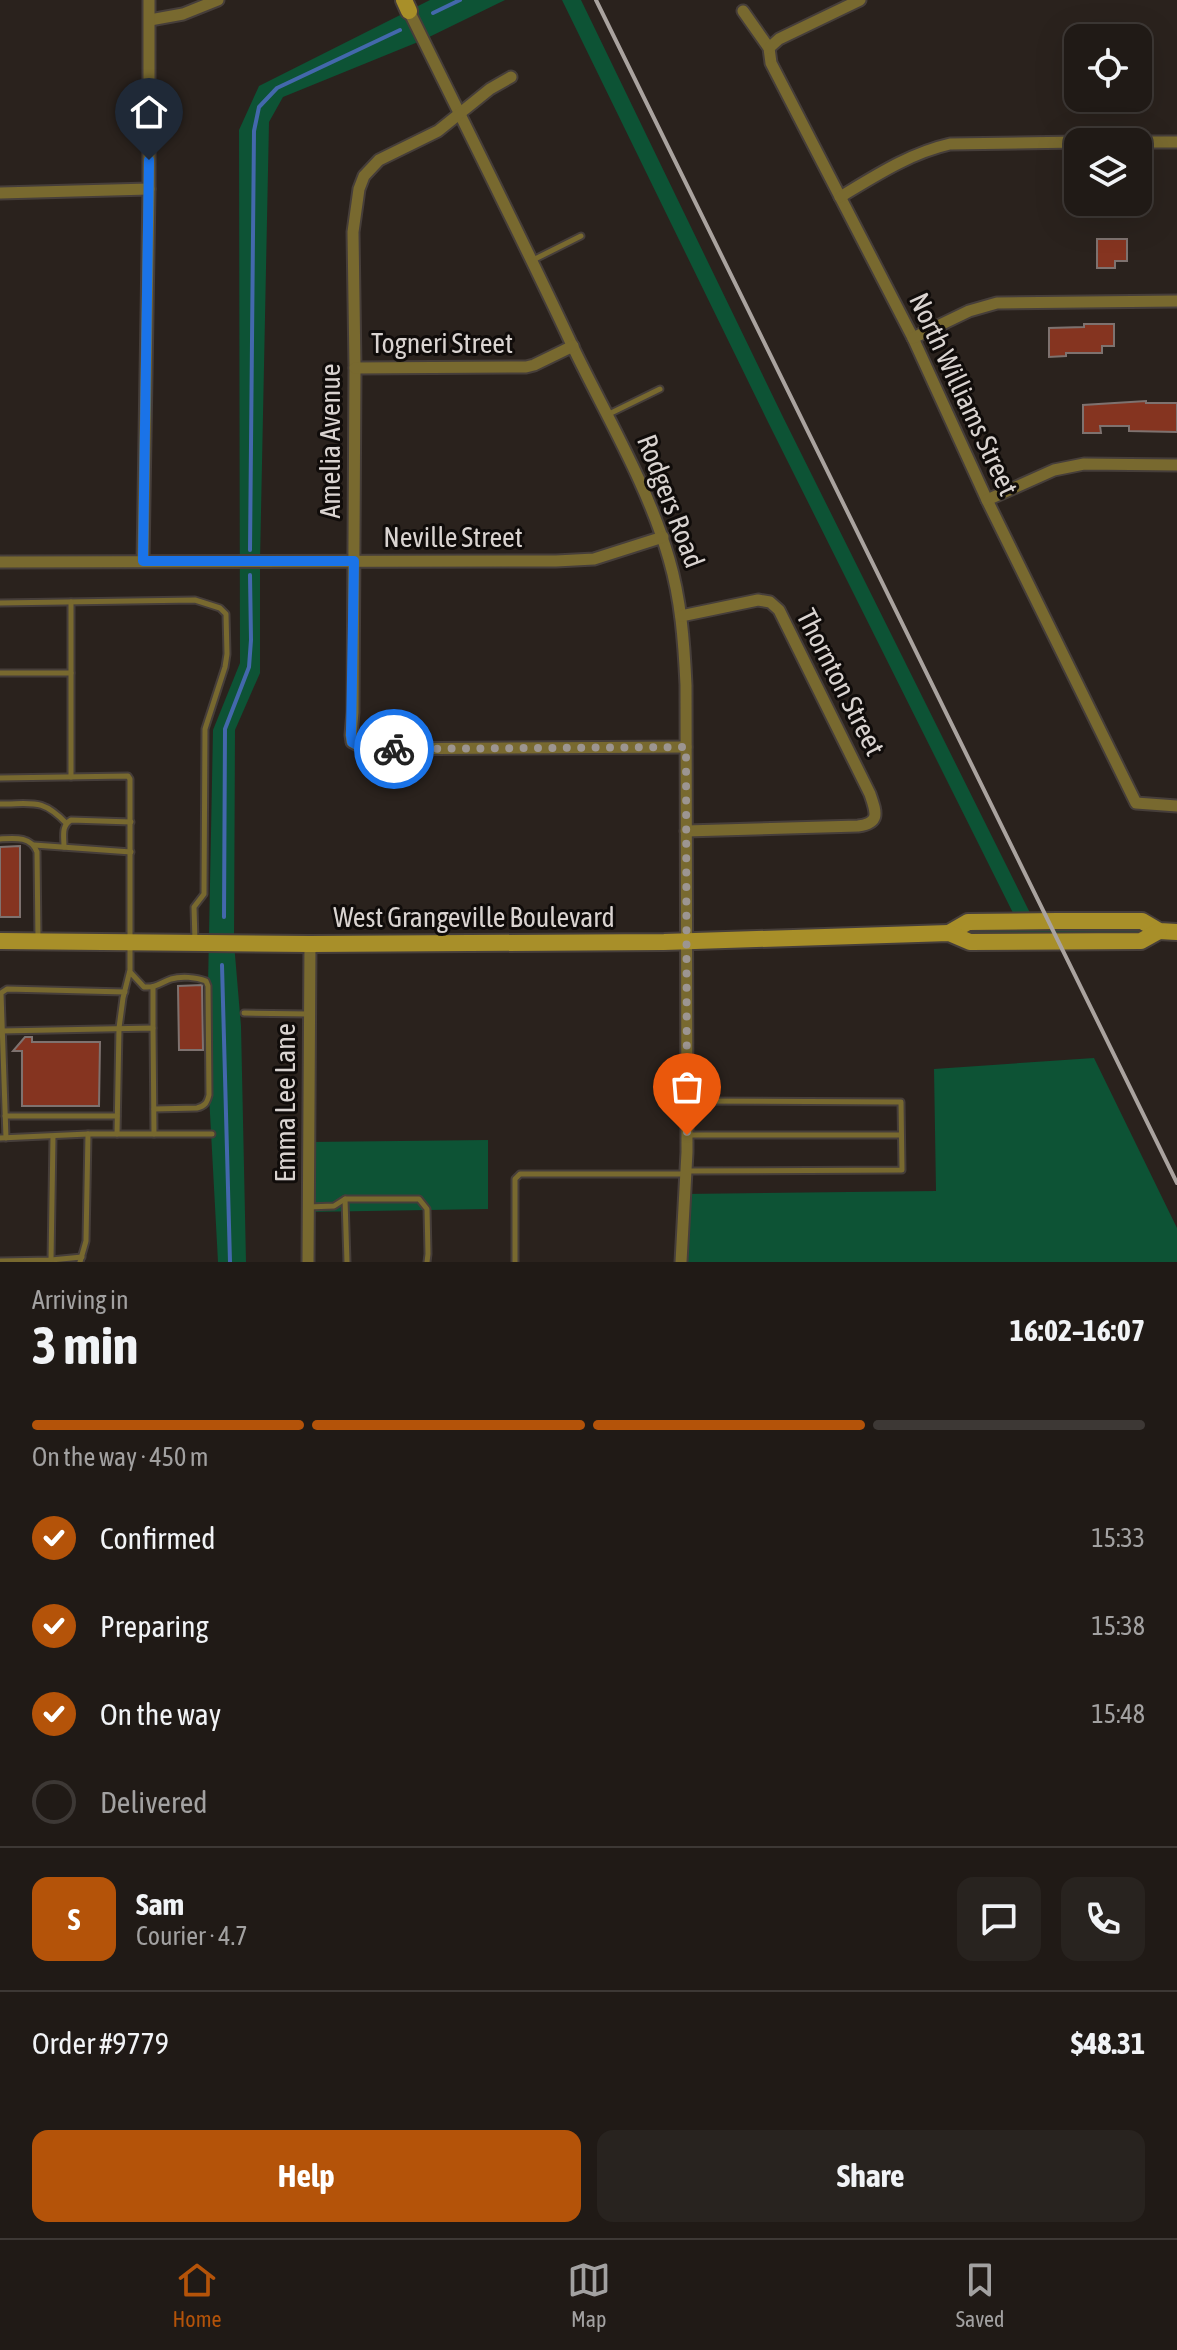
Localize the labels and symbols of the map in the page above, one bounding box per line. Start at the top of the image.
pin [115,78,183,160]
street label: North Williams Street [903,288,1025,500]
street label: Togneri Street [371,327,513,359]
street label: Amelia Avenue [314,364,346,518]
street label: Rodgers Road [631,430,711,572]
street label: Neville Street [383,521,523,553]
street label: Thornton Street [790,603,892,761]
courier [354,709,434,789]
street label: West Grangeville Boulevard [333,901,615,933]
street label: Emma Lee Lane [269,1023,301,1183]
pin [653,1053,721,1135]

